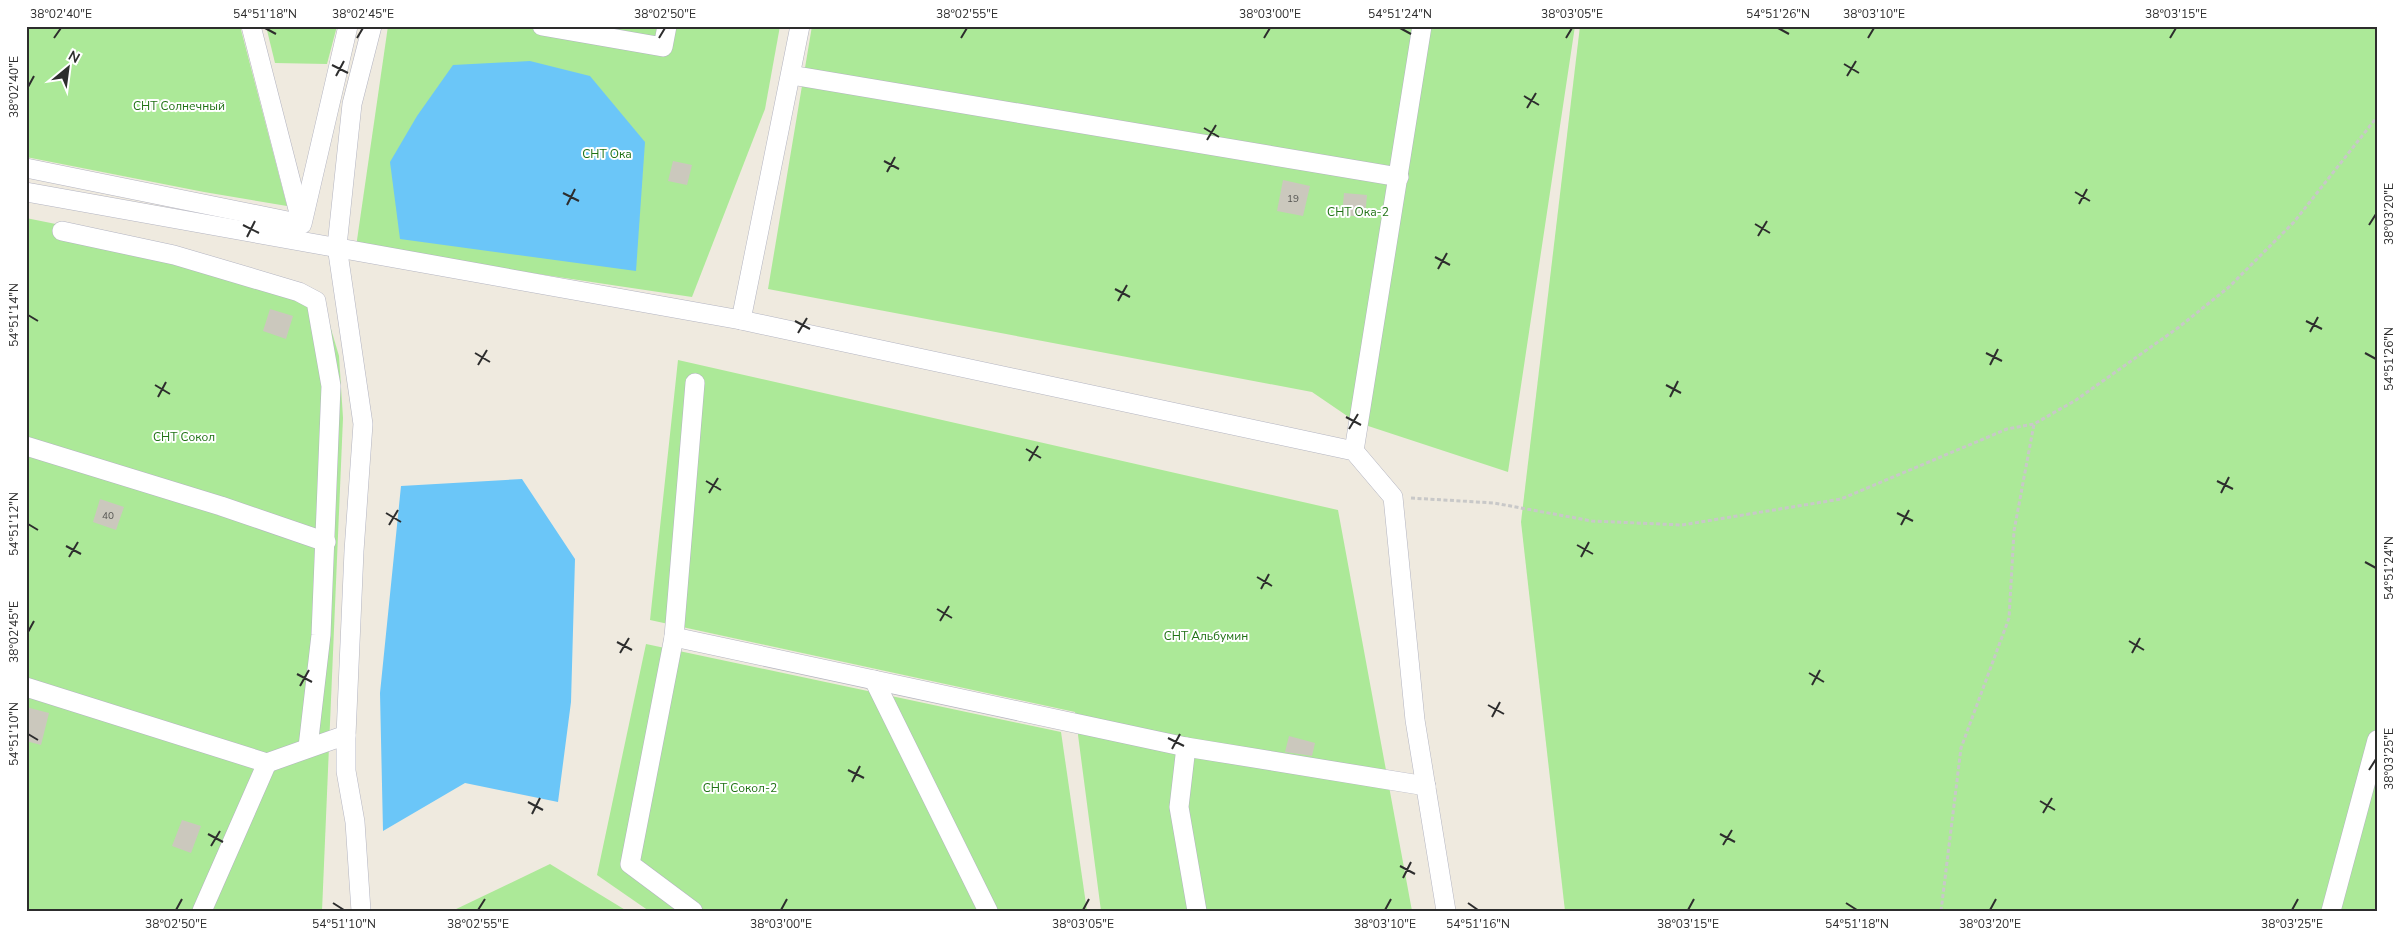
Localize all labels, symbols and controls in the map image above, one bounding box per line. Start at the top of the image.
text: 38°02'40"E [30,6,92,22]
text: 54°51'18"N [233,6,297,22]
text: 38°02'45"E [332,6,394,22]
text: 38°02'50"E [634,6,696,22]
text: 38°02'55"E [936,6,998,22]
text: 38°03'00"E [1239,6,1301,22]
text: 54°51'24"N [1368,6,1432,22]
text: 38°03'05"E [1541,6,1603,22]
text: 54°51'26"N [1746,6,1810,22]
text: 38°03'10"E [1843,6,1905,22]
text: 38°03'15"E [2145,6,2207,22]
north arrow [42,42,92,92]
text: N [65,46,83,68]
text: 38°02'40"E [6,56,22,118]
park label: СНТ Солнечный [133,98,225,114]
park label: СНТ Ока [582,146,632,162]
text: 38°03'20"E [2381,183,2397,245]
house number: 19 [1287,192,1299,206]
park label: СНТ Ока-2 [1327,204,1389,220]
text: 54°51'14"N [6,283,22,347]
text: 54°51'26"N [2381,327,2397,391]
park label: СНТ Сокол [153,429,215,445]
text: 54°51'12"N [6,492,22,556]
house number: 40 [102,509,114,523]
text: 54°51'24"N [2381,536,2397,600]
text: 38°02'45"E [6,601,22,663]
park label: СНТ Альбумин [1164,628,1248,644]
text: 54°51'10"N [6,702,22,766]
text: 38°03'25"E [2381,728,2397,790]
park label: СНТ Сокол-2 [703,780,777,796]
text: 38°02'50"E [145,916,207,932]
text: 54°51'10"N [312,916,376,932]
text: 38°02'55"E [447,916,509,932]
text: 38°03'00"E [750,916,812,932]
text: 38°03'05"E [1052,916,1114,932]
text: 38°03'10"E [1354,916,1416,932]
text: 54°51'16"N [1446,916,1510,932]
text: 38°03'15"E [1657,916,1719,932]
text: 54°51'18"N [1825,916,1889,932]
text: 38°03'20"E [1959,916,2021,932]
text: 38°03'25"E [2261,916,2323,932]

